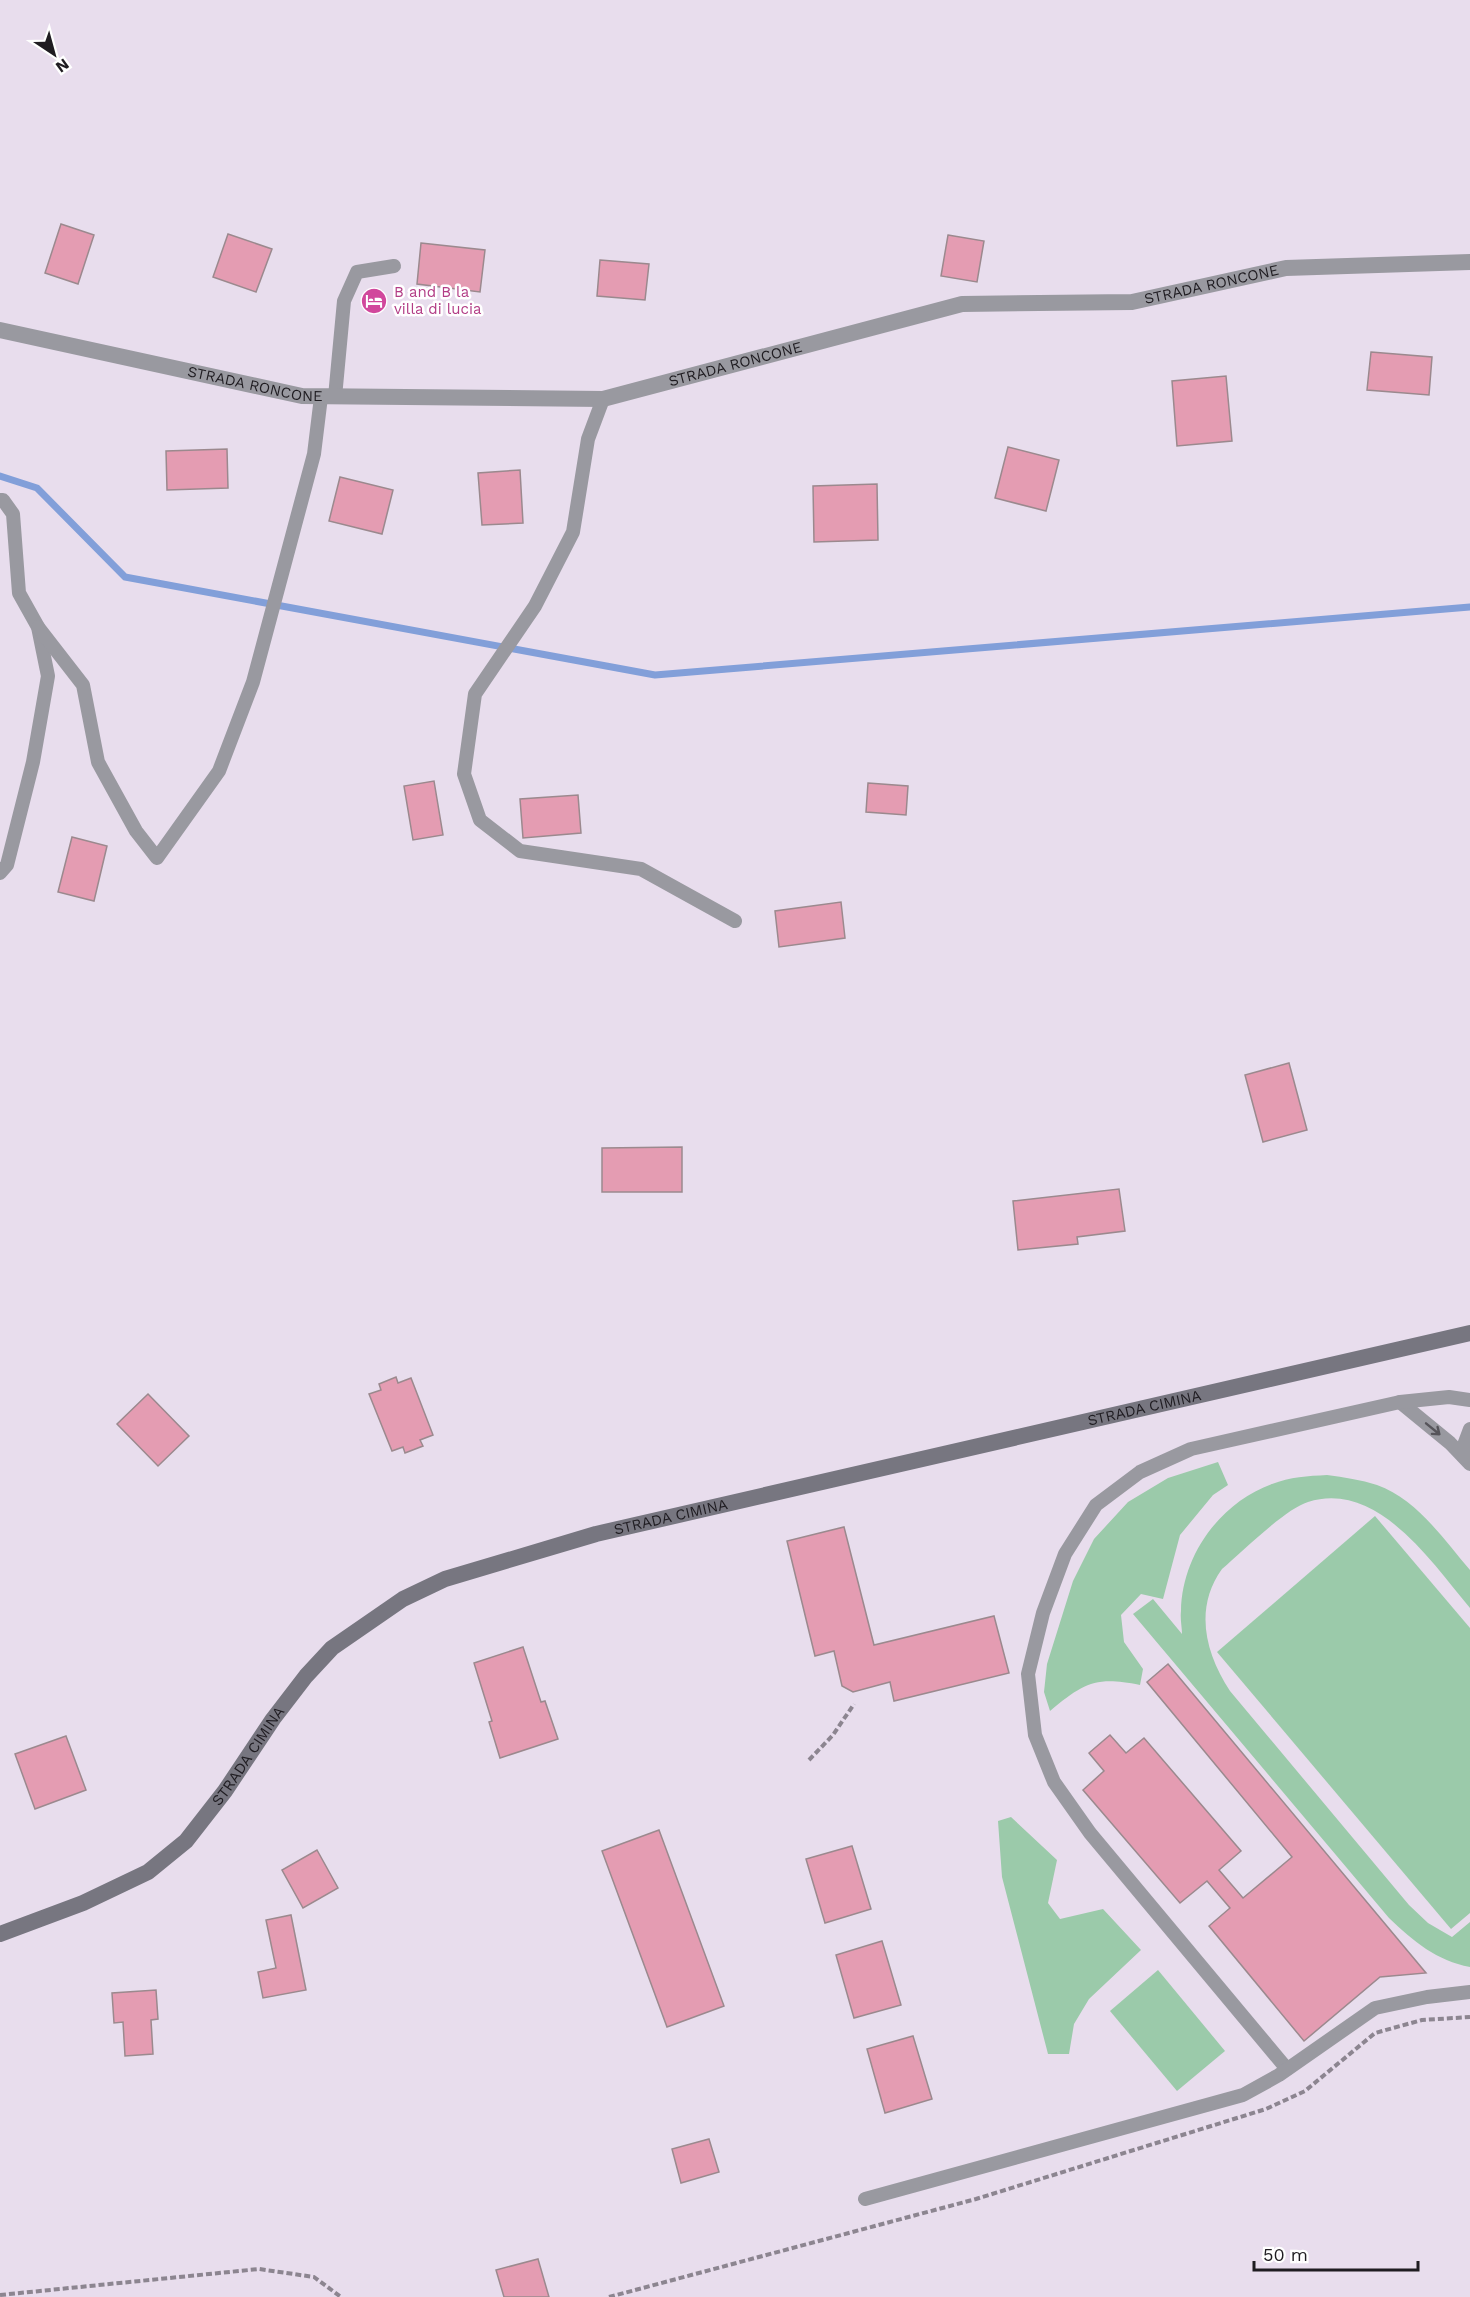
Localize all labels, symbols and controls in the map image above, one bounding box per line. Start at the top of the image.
north arrow [24,24,84,84]
text: N [52,55,73,77]
street label: STRADA RONCONE [1143,261,1281,308]
place label: B and B la villa di lucia [394,283,482,318]
hotel icon: B and B la villa di lucia [359,286,389,316]
street label: STRADA RONCONE [667,338,804,390]
street label: STRADA RONCONE [186,362,323,405]
street label: STRADA CIMINA [1086,1386,1203,1430]
one-way arrow [1425,1422,1440,1436]
street label: STRADA CIMINA [612,1495,729,1539]
street label: STRADA CIMINA [208,1703,288,1809]
scale bar [1254,2234,1418,2272]
text: 50 m [1263,2244,1308,2265]

